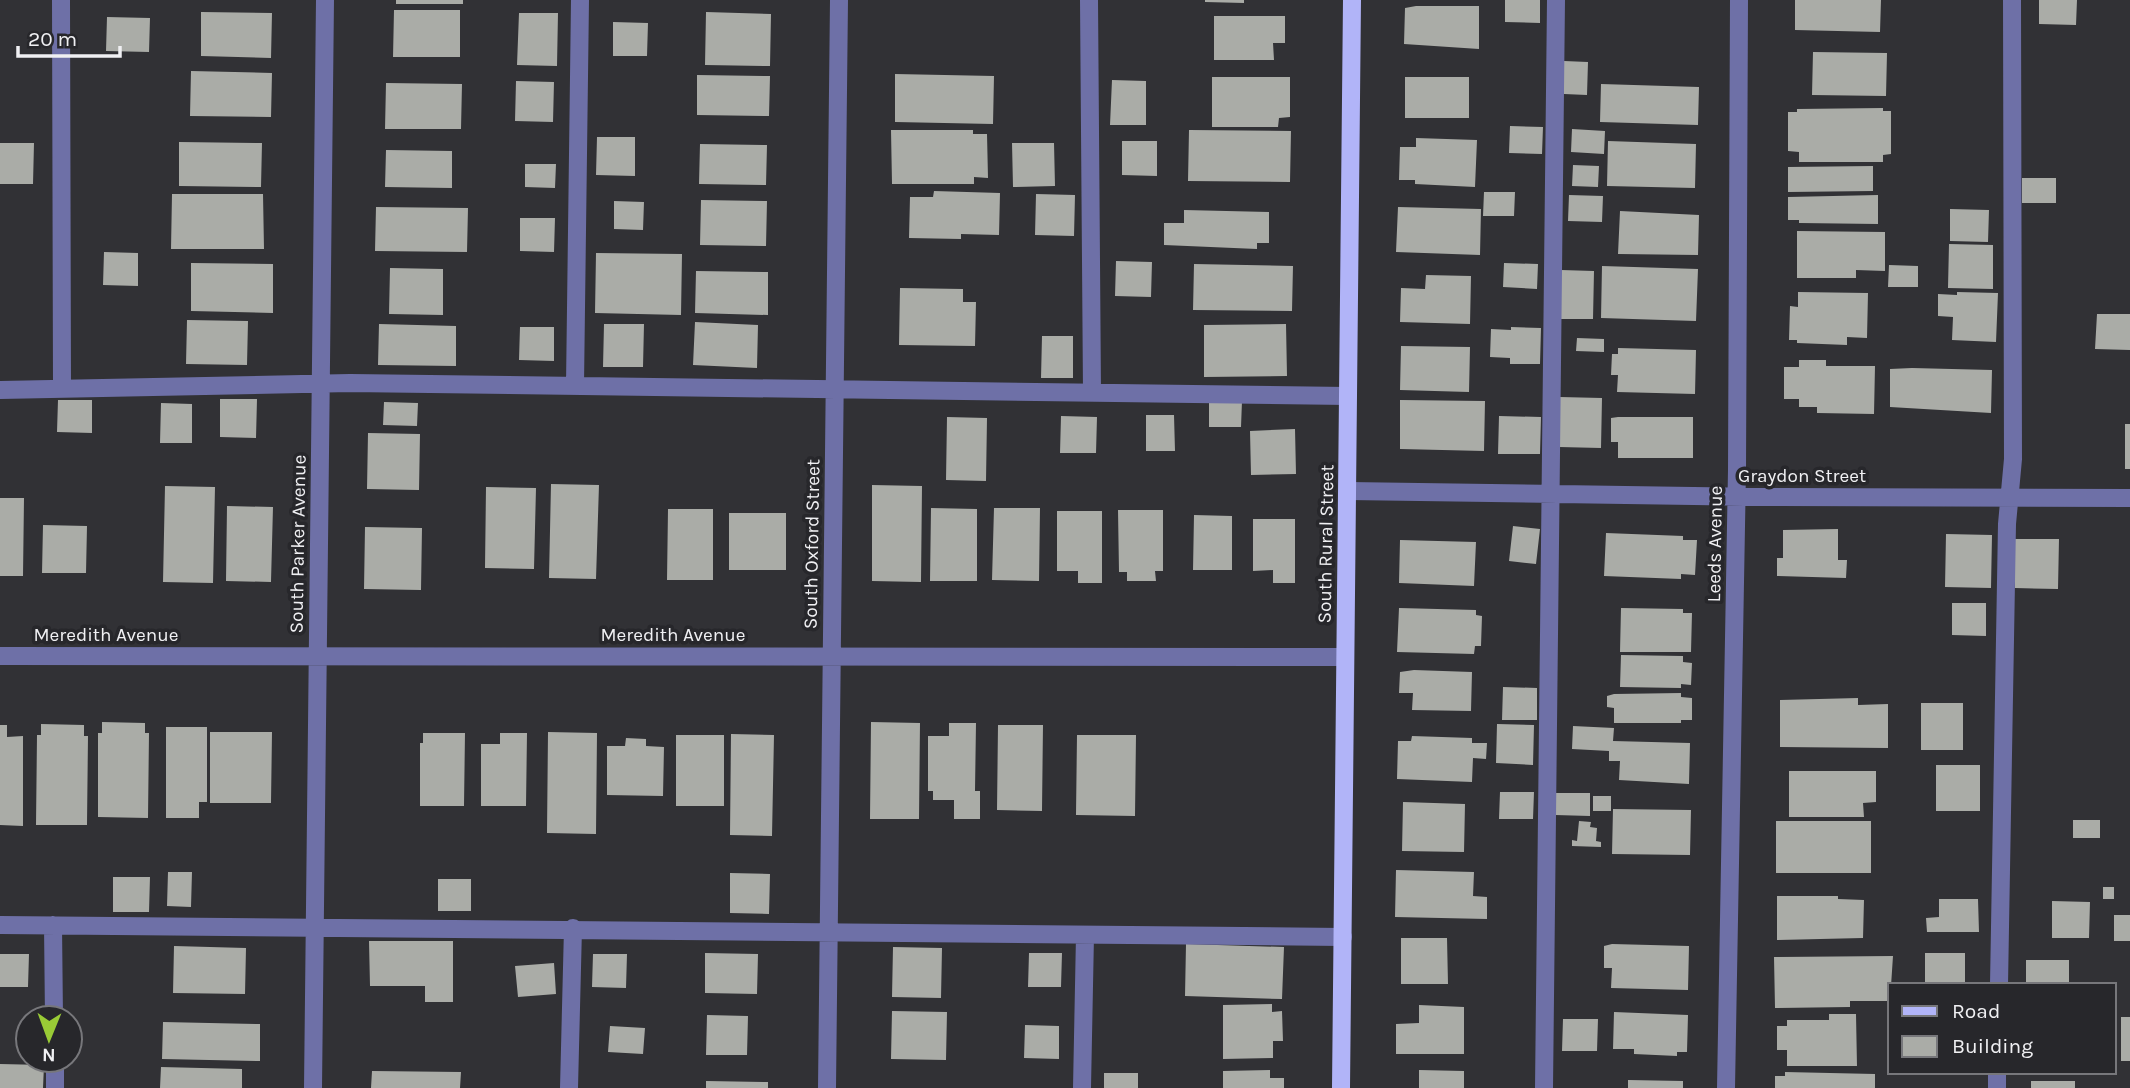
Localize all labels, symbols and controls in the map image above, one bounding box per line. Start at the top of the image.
scale bar [18,14,119,58]
text: 20 m [28,27,77,51]
street label: South Parker Avenue [285,454,311,634]
street label: South Oxford Street [800,459,824,629]
street label: South Rural Street [1314,464,1338,624]
street label: Graydon Street [1738,465,1866,487]
street label: Leeds Avenue [1703,485,1727,603]
street label: Meredith Avenue [33,624,179,646]
street label: Meredith Avenue [600,624,746,646]
legend [1888,983,2116,1074]
text: Road [1952,999,2000,1023]
north arrow [14,1004,84,1074]
text: Building [1952,1034,2033,1058]
text: N [42,1044,56,1066]

